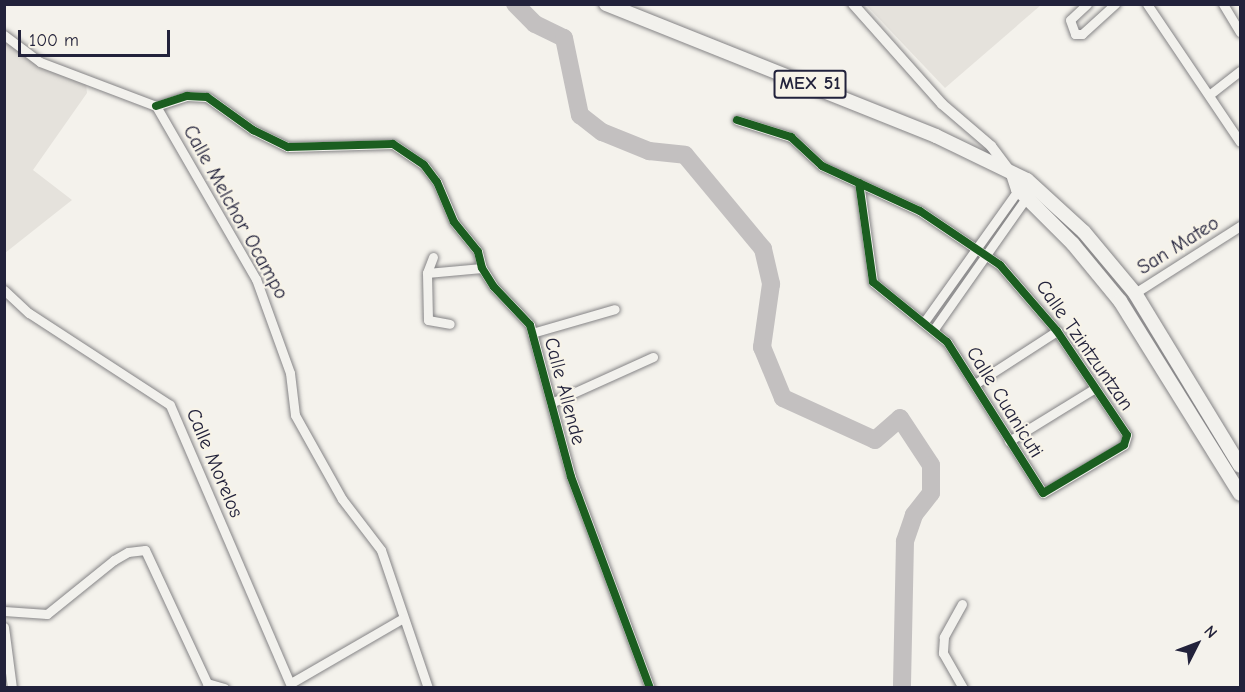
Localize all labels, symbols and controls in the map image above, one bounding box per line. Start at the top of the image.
scale bar [21,18,172,56]
text: 100 m [29,30,79,51]
road number: MEX 51 [772,69,848,99]
street label: Calle Melchor Ocampo [178,121,294,303]
street label: San Mateo [1133,210,1223,280]
street label: Calle Tzintzuntzan [1031,275,1139,415]
street label: Calle Allende [539,335,591,447]
street label: Calle Cuanicuti [961,342,1049,462]
street label: Calle Morelos [181,405,249,521]
north arrow [1167,614,1227,674]
text: N [1200,622,1221,642]

